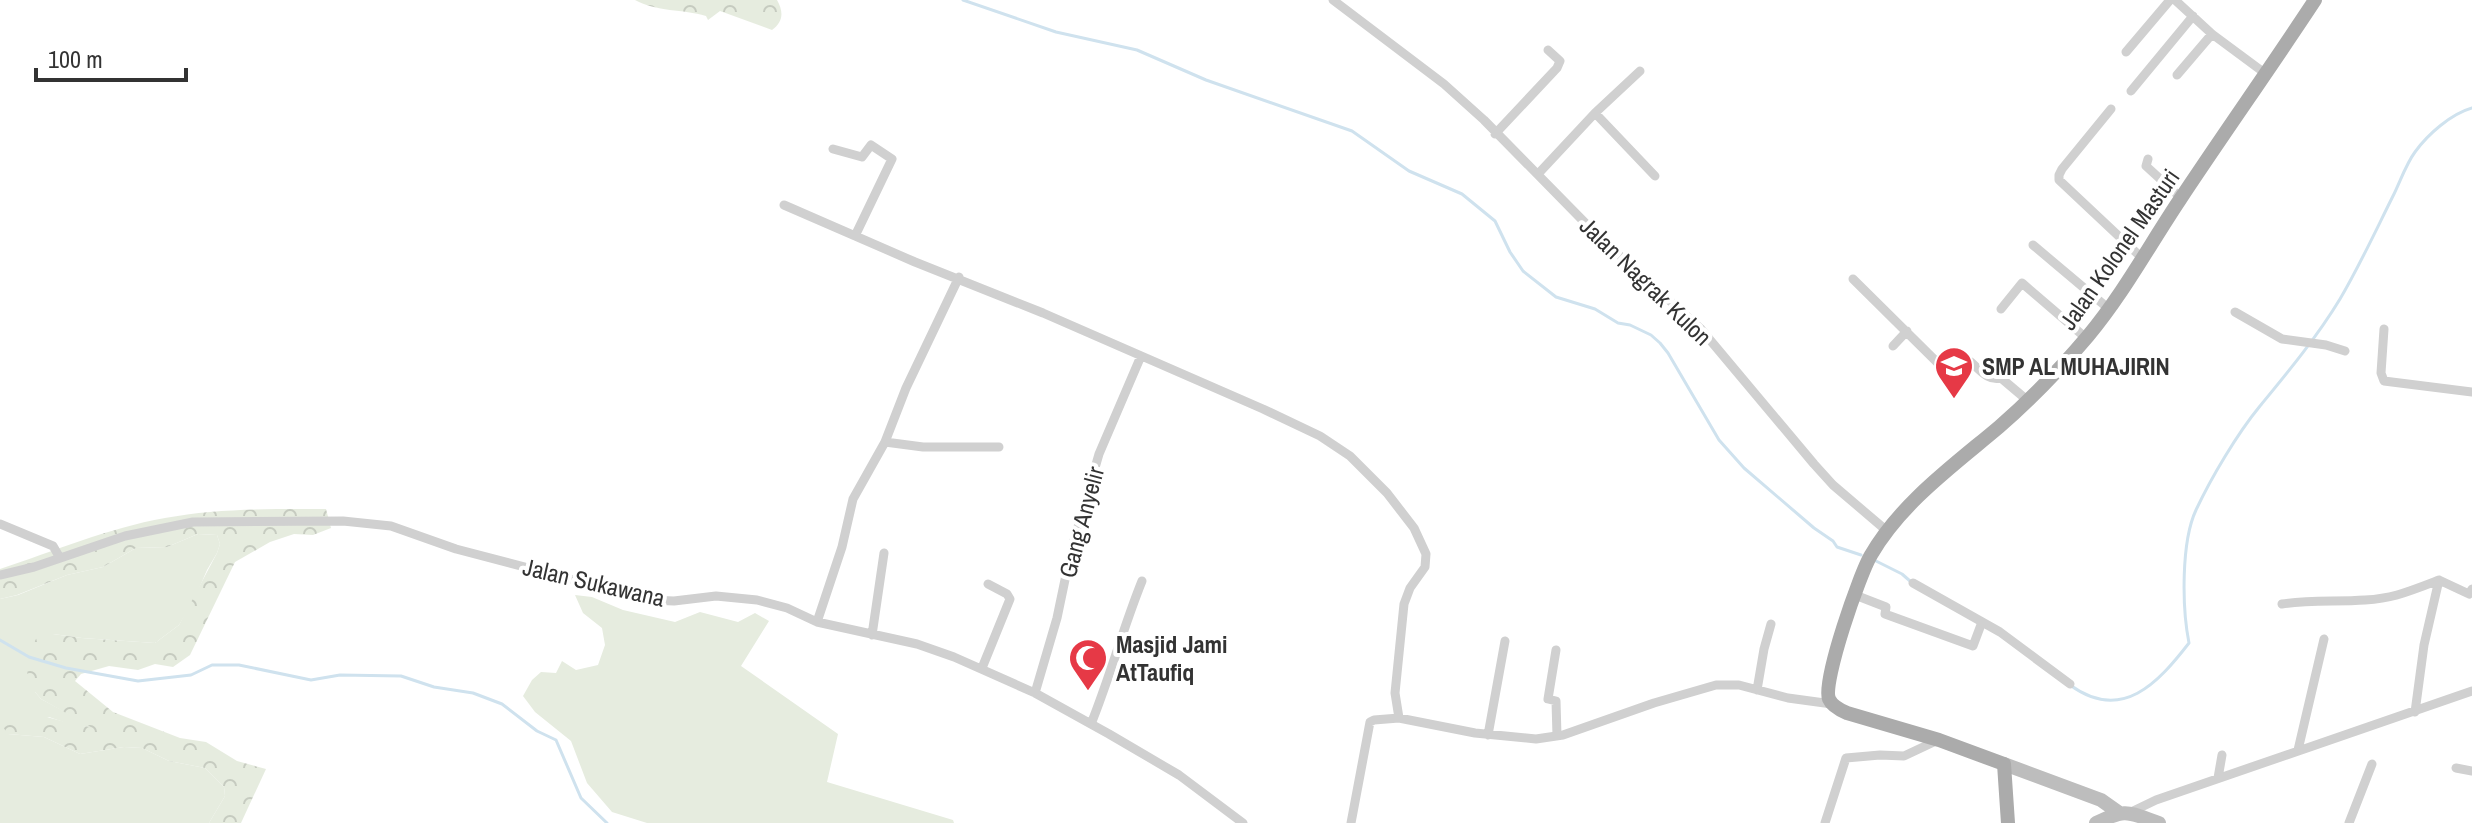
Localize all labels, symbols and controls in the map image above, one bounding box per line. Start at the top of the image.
scale bar [36,32,186,82]
text: 100 m [48,43,103,75]
street label: Jalan Kolonel Masturi [2052,162,2186,336]
street label: Jalan Nagrak Kulon [1573,210,1719,352]
school or university icon: SMP AL MUHAJIRIN [1933,345,1975,400]
place label: SMP AL MUHAJIRIN [1982,350,2170,382]
street label: Gang Anyelir [1051,462,1111,581]
street label: Jalan Sukawana [520,550,668,614]
place label: Masjid Jami AtTaufiq [1116,628,1228,688]
mosque icon: Masjid Jami AtTaufiq [1067,637,1109,692]

